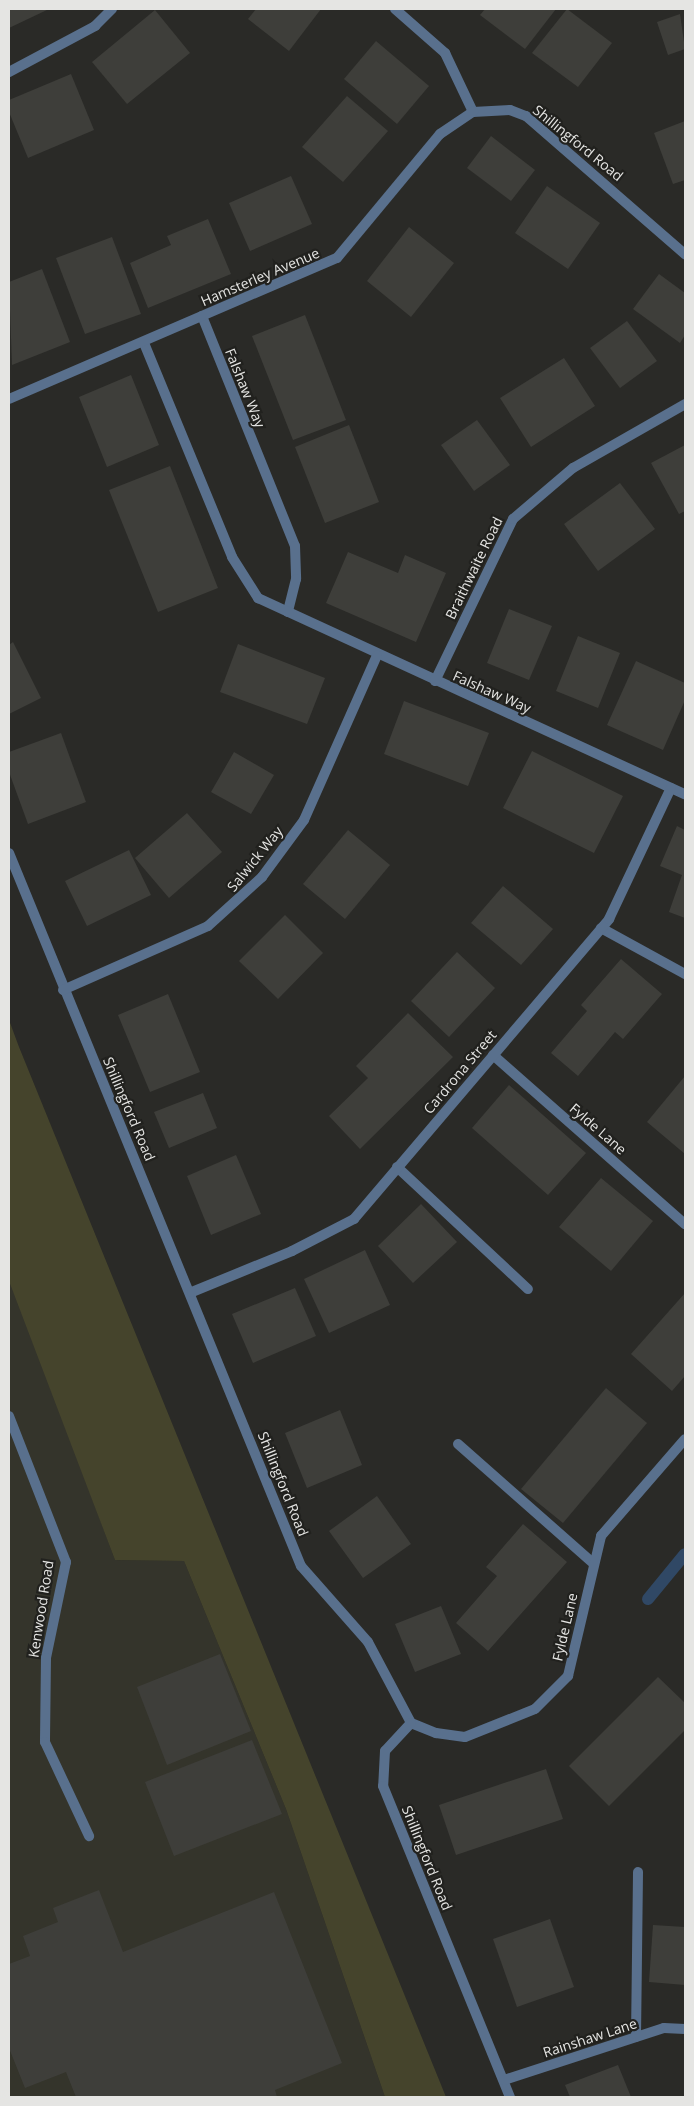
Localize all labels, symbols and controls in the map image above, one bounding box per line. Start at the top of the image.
street label: Shillingford Road [530,102,626,184]
street label: Hamsterley Avenue [198,244,322,310]
street label: Falshaw Way [222,346,268,430]
street label: Braithwaite Road [442,514,506,622]
street label: Falshaw Way [450,667,534,717]
street label: Salwick Way [224,823,286,895]
street label: Cardrona Street [420,1027,500,1117]
street label: Shillingford Road [100,1055,158,1163]
street label: Fylde Lane [566,1100,630,1158]
street label: Shillingford Road [254,1429,312,1539]
street label: Kenwood Road [25,1559,57,1659]
street label: Fylde Lane [549,1591,581,1663]
street label: Shillingford Road [398,1803,456,1913]
street label: Rainshaw Lane [541,2015,639,2061]

